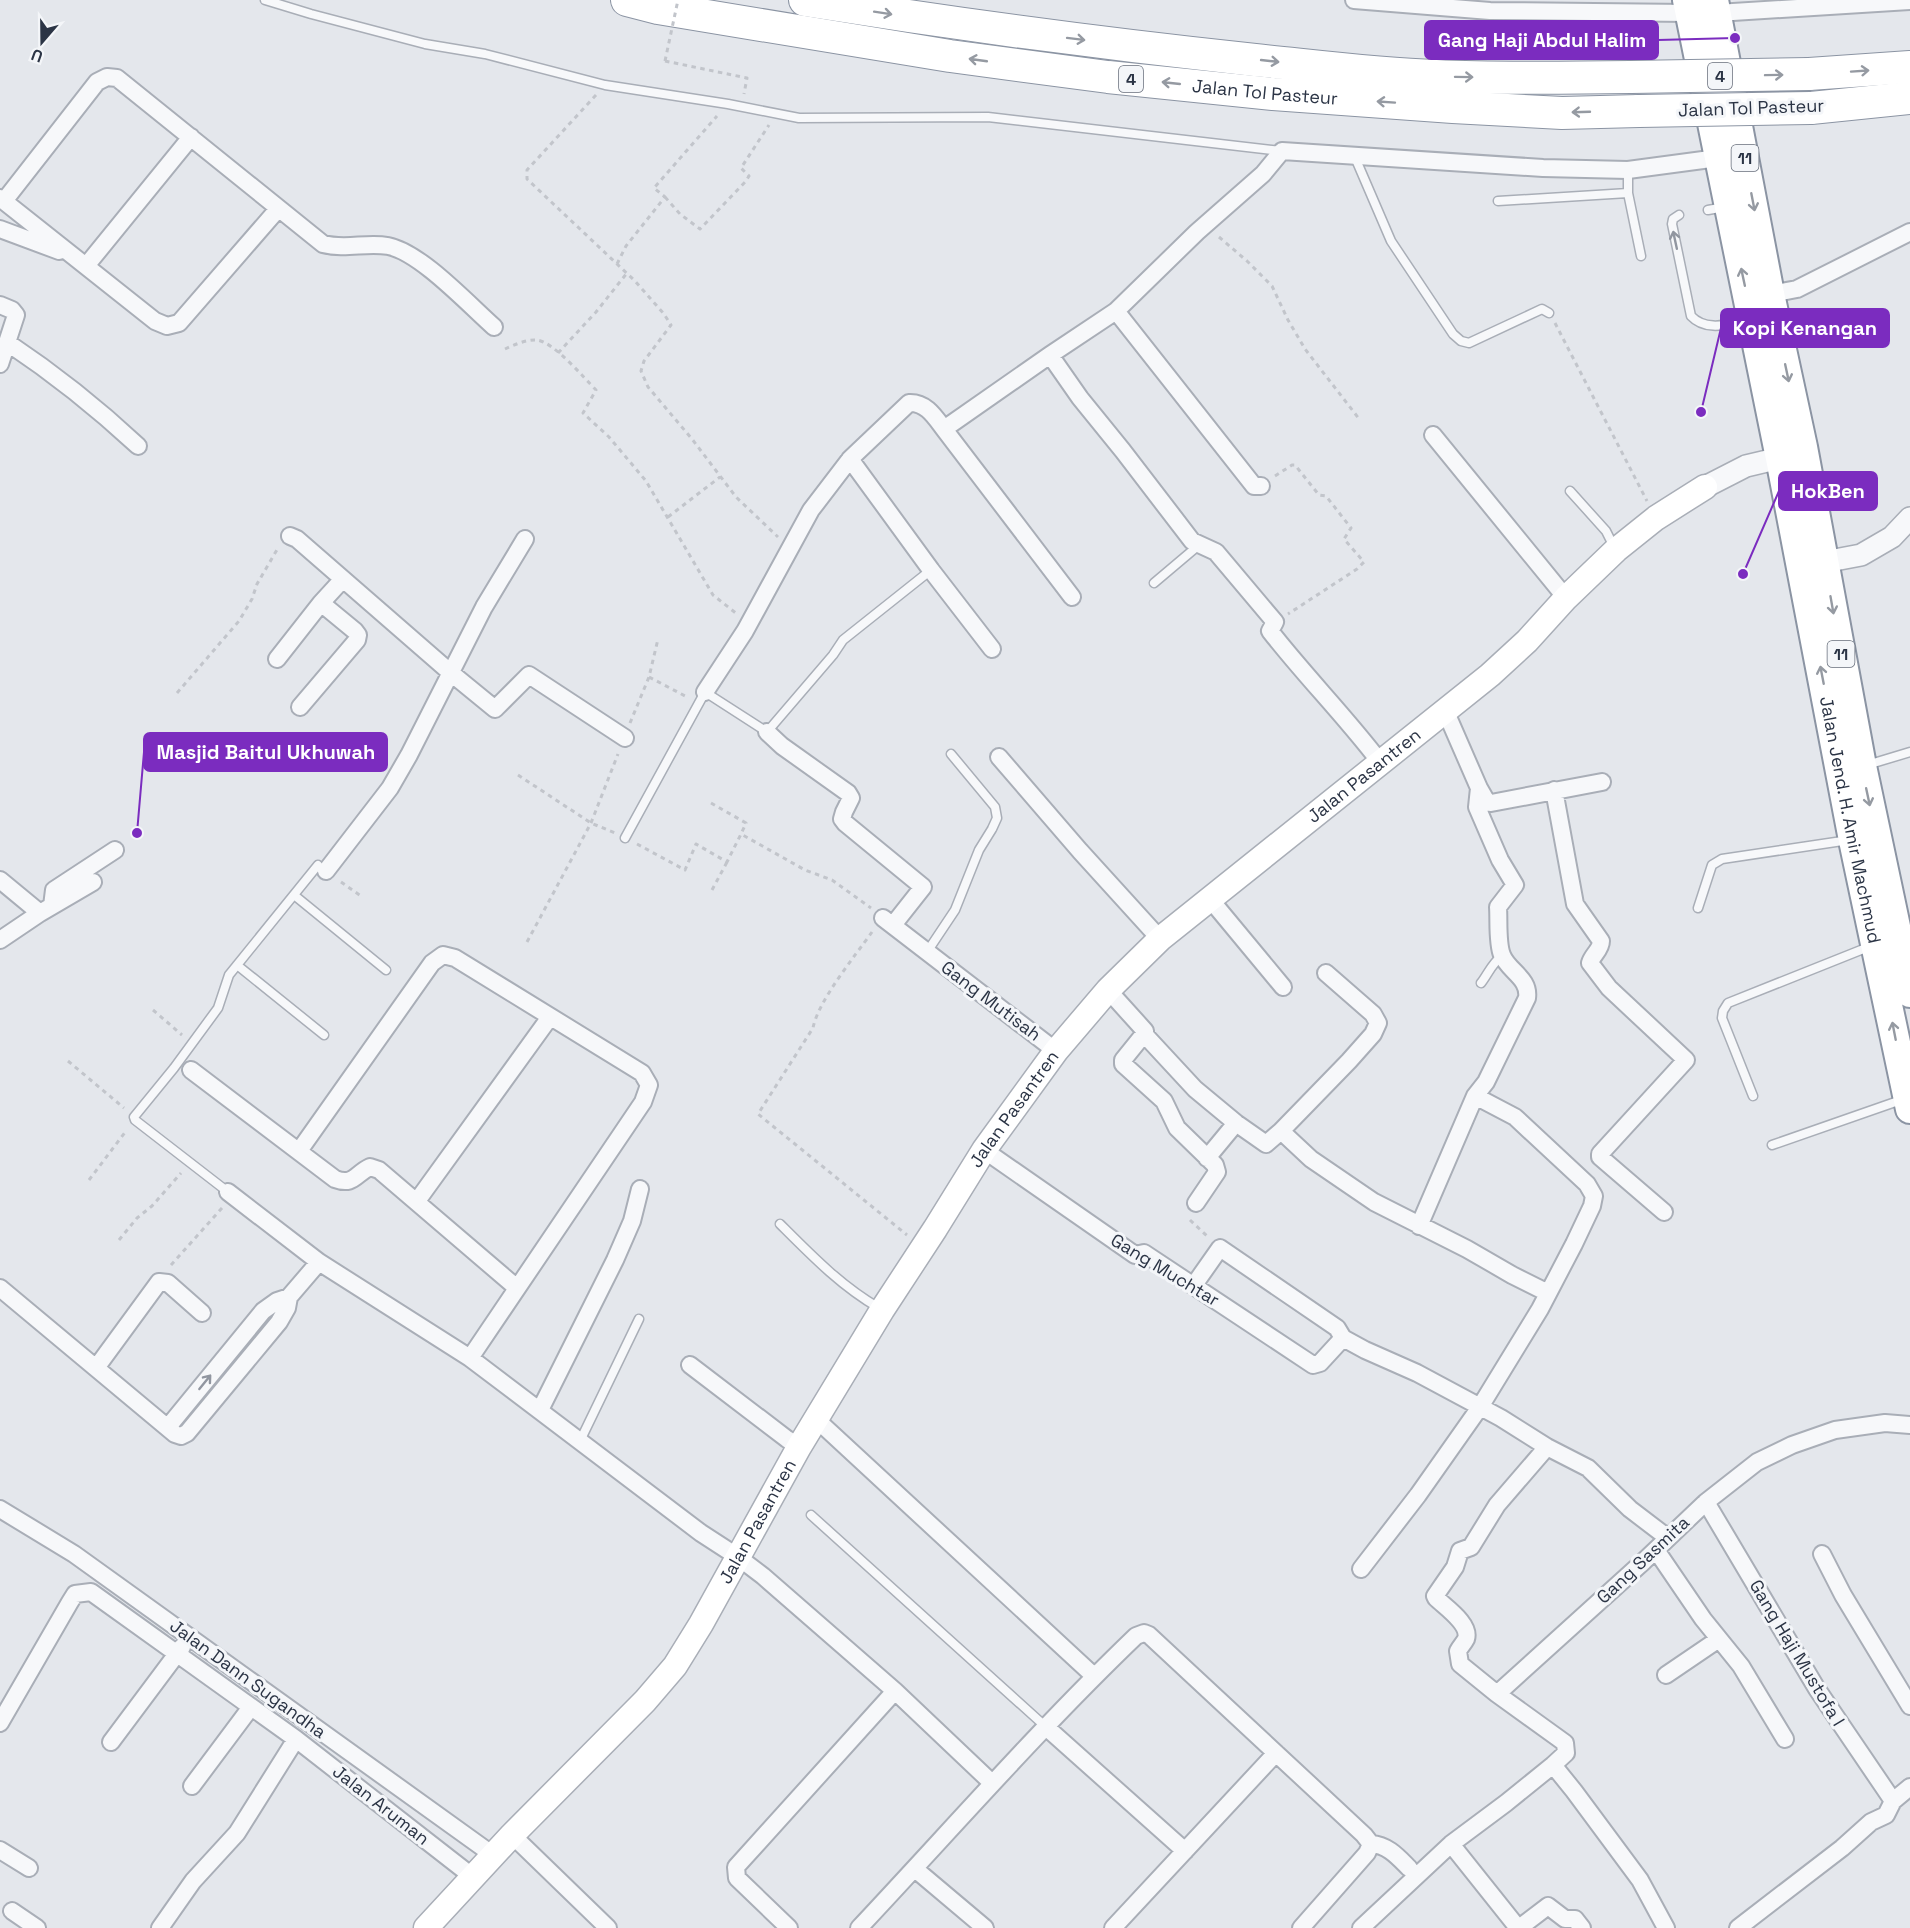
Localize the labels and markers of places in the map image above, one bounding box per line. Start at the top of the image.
callout: Gang Haji Abdul Halim [1425,21,1658,59]
callout: Kopi Kenangan [1721,309,1889,347]
callout: HokBen [1779,472,1877,510]
callout: Masjid Baitul Ukhuwah [144,733,387,771]

